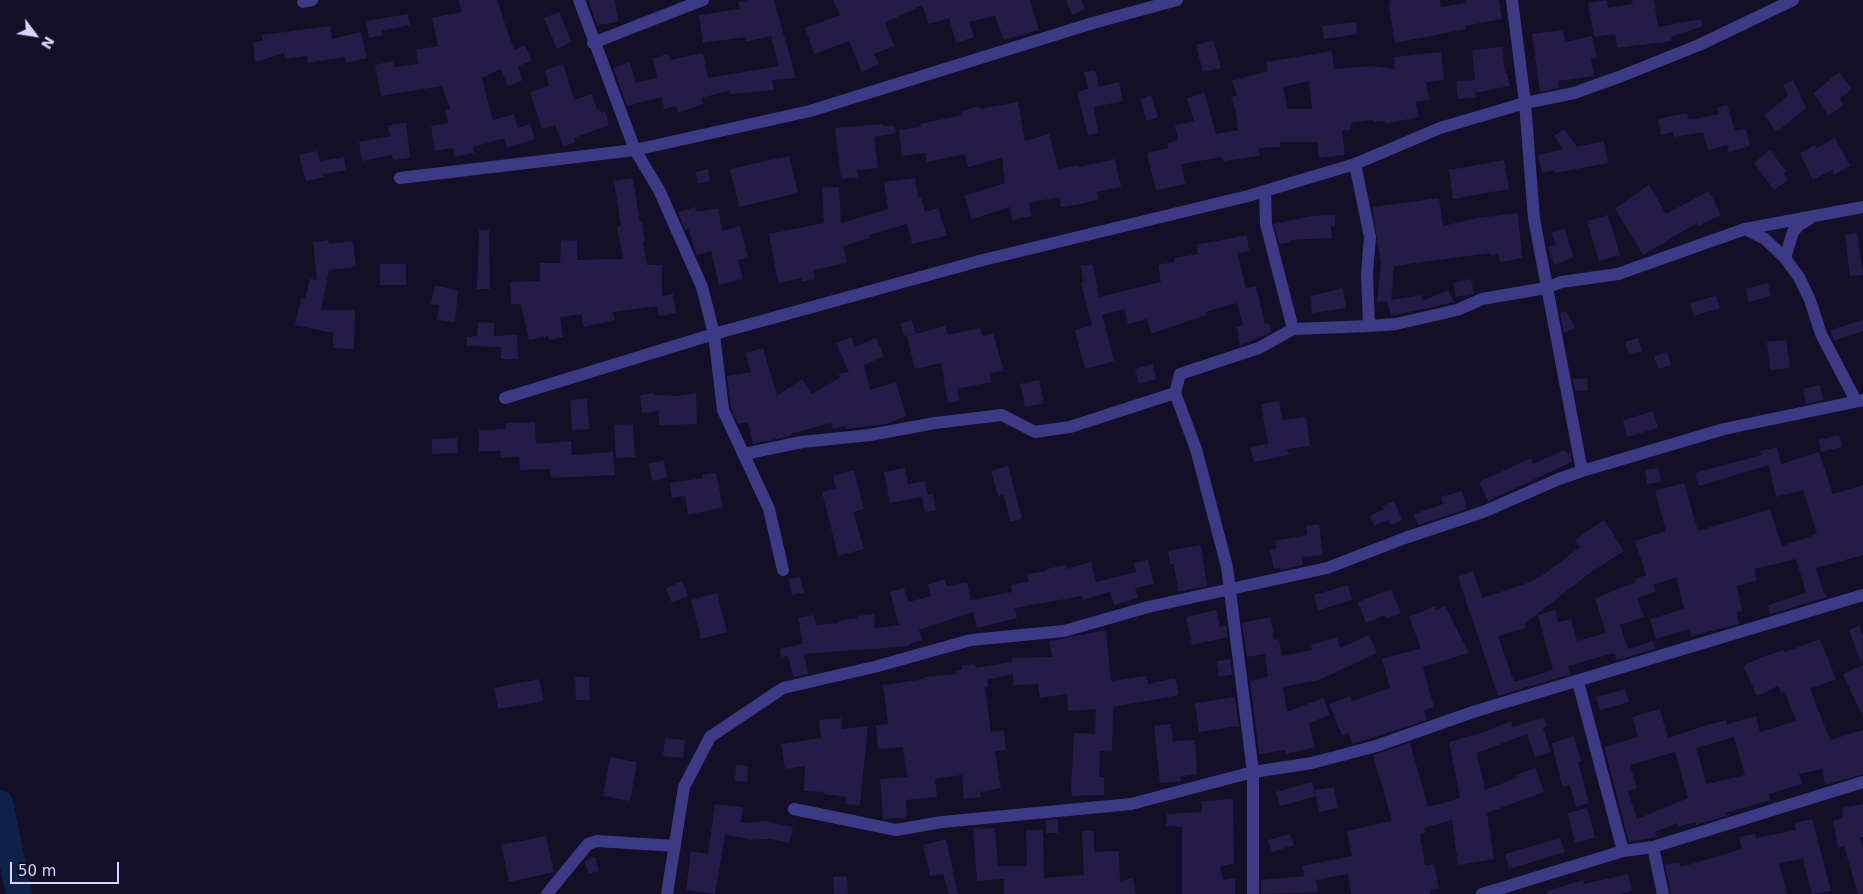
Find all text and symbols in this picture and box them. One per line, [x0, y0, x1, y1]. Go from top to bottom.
north arrow [10, 10, 60, 60]
text: N [38, 34, 58, 52]
scale bar [12, 852, 121, 884]
text: 50 m [18, 862, 56, 880]

